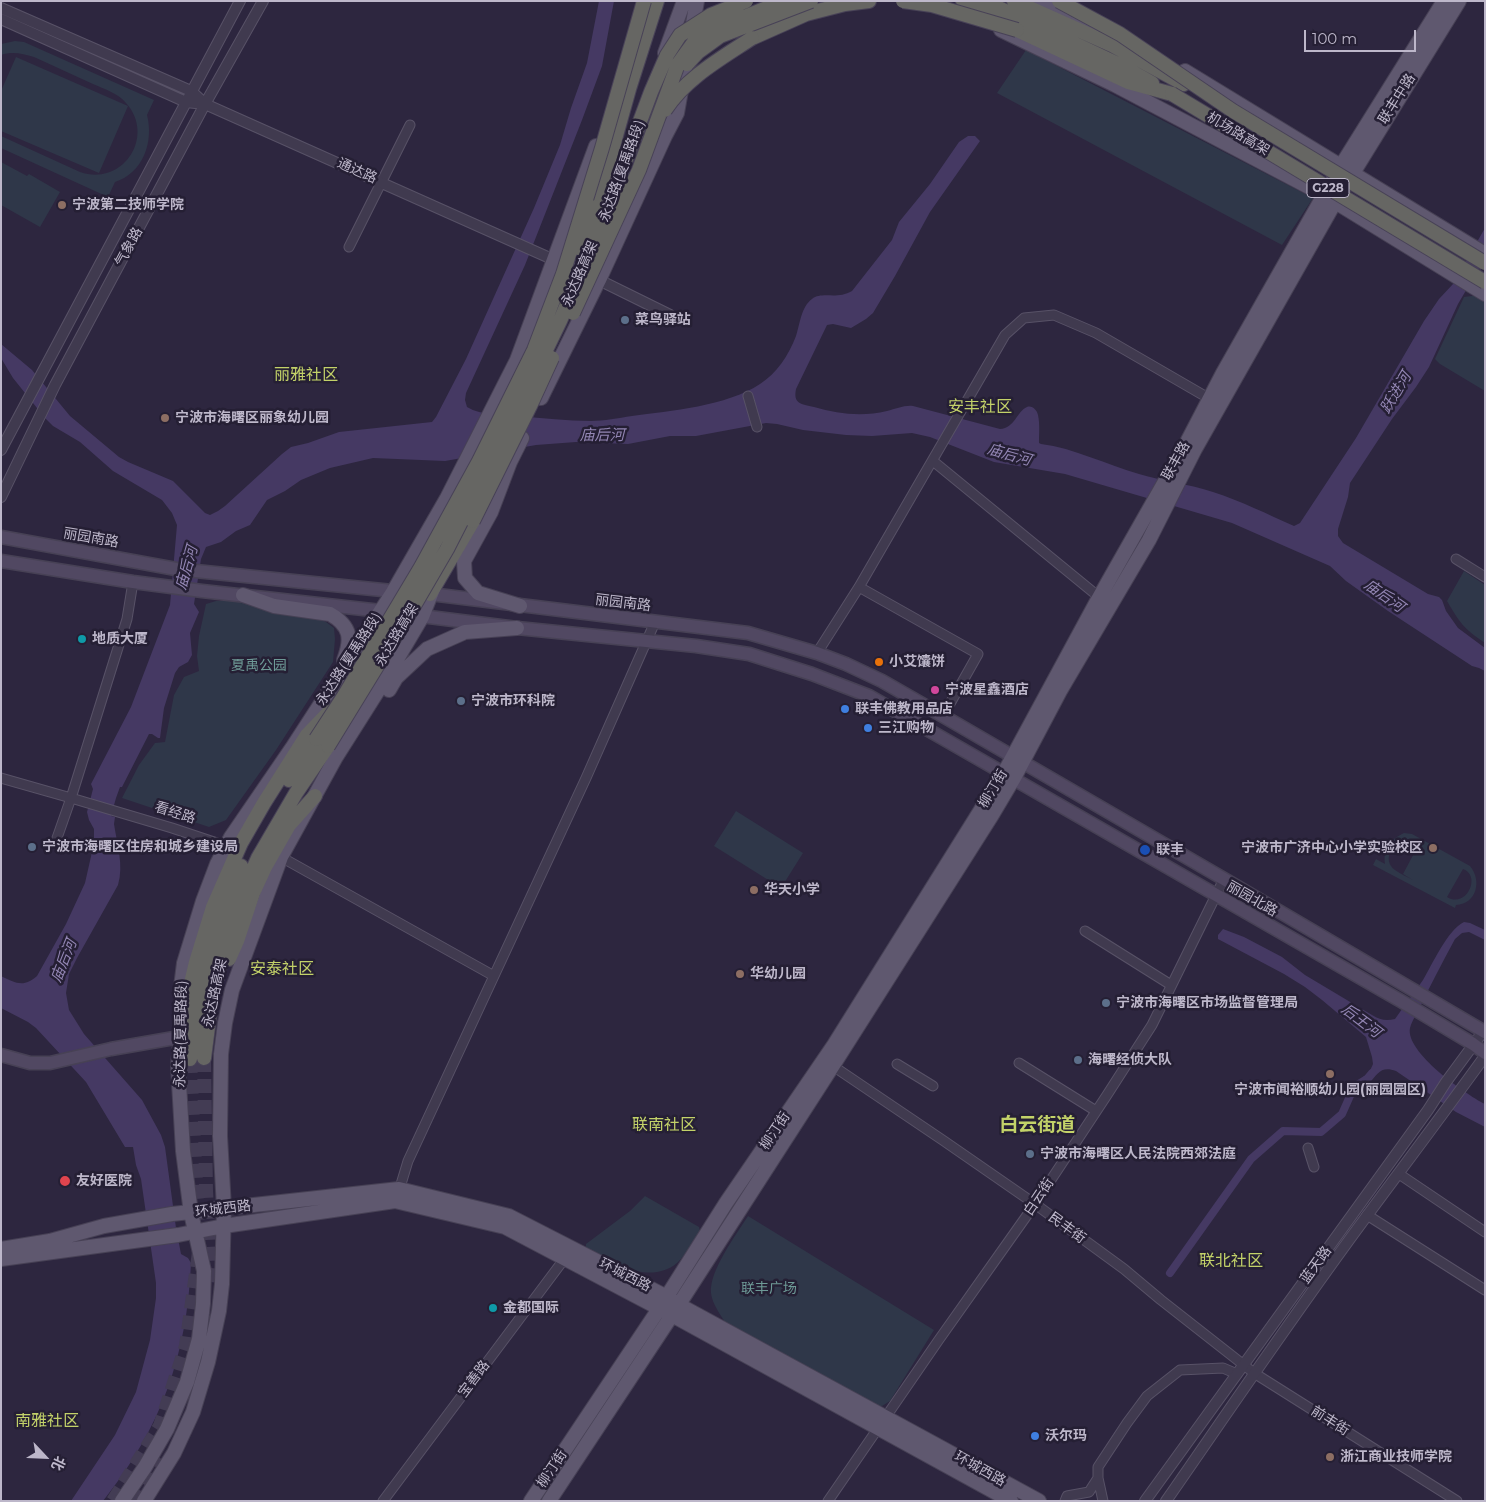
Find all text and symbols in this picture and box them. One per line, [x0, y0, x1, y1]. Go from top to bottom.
scale bar [1306, 20, 1418, 52]
text: 100 m [1312, 29, 1357, 48]
street label: 联丰中路 [1375, 71, 1419, 127]
street label: 机场路高架 [1204, 109, 1272, 159]
street label: 永达路(夏禹路段) [596, 118, 648, 224]
street label: 通达路 [334, 155, 380, 187]
road number: G228 [1307, 178, 1349, 198]
place label: 宁波第二技师学院 [72, 197, 184, 213]
marker: 宁波第二技师学院 [56, 199, 68, 211]
street label: 气象路 [112, 225, 146, 269]
street label: 永达路高架 [559, 239, 601, 309]
place label: 菜鸟驿站 [635, 312, 691, 328]
marker: 菜鸟驿站 [619, 314, 631, 326]
district label: 丽雅社区 [274, 365, 338, 385]
water label: 跃进河 [1377, 369, 1415, 417]
district label: 安丰社区 [948, 397, 1012, 417]
place label: 宁波市海曙区丽象幼儿园 [175, 410, 329, 426]
marker: 宁波市海曙区丽象幼儿园 [159, 412, 171, 424]
water label: 庙后河 [580, 427, 624, 445]
street label: 联丰路 [1158, 439, 1194, 483]
water label: 庙后河 [985, 440, 1033, 470]
street label: 丽园南路 [62, 525, 120, 551]
water label: 庙后河 [172, 544, 202, 592]
water label: 庙后河 [1360, 576, 1408, 616]
street label: 丽园南路 [594, 591, 652, 615]
street label: 永达路高架 [372, 601, 422, 669]
street label: 永达路(夏禹路段) [313, 609, 385, 709]
place label: 地质大厦 [92, 631, 148, 647]
marker: 地质大厦 [76, 633, 88, 645]
place label: 小艾馕饼 [889, 654, 945, 670]
marker: 小艾馕饼 [873, 656, 885, 668]
park label: 夏禹公园 [231, 658, 287, 674]
place label: 宁波星鑫酒店 [945, 682, 1029, 698]
marker: 宁波星鑫酒店 [929, 684, 941, 696]
place label: 宁波市环科院 [471, 693, 555, 709]
marker: 宁波市环科院 [455, 695, 467, 707]
place label: 联丰佛教用品店 [855, 701, 953, 717]
marker: 联丰佛教用品店 [839, 703, 851, 715]
place label: 三江购物 [878, 720, 934, 736]
marker: 三江购物 [862, 722, 874, 734]
street label: 柳汀街 [975, 767, 1011, 811]
street label: 看经路 [152, 799, 198, 827]
place label: 宁波市海曙区住房和城乡建设局 [42, 839, 238, 855]
place label: 宁波市广济中心小学实验校区 [1241, 840, 1423, 856]
marker: 宁波市海曙区住房和城乡建设局 [26, 841, 38, 853]
place label: 联丰 [1156, 842, 1184, 858]
marker: 宁波市广济中心小学实验校区 [1427, 842, 1439, 854]
marker: 联丰 [1138, 843, 1152, 857]
street label: 丽园北路 [1224, 878, 1280, 920]
place label: 华天小学 [764, 882, 820, 898]
marker: 华天小学 [748, 884, 760, 896]
water label: 庙后河 [47, 937, 81, 985]
street label: 永达路高架 [200, 957, 230, 1029]
district label: 安泰社区 [250, 959, 314, 979]
place label: 华幼儿园 [750, 966, 806, 982]
marker: 华幼儿园 [734, 968, 746, 980]
street label: 永达路(夏禹路段) [172, 980, 190, 1088]
place label: 宁波市海曙区市场监督管理局 [1116, 995, 1298, 1011]
marker: 宁波市海曙区市场监督管理局 [1100, 997, 1112, 1009]
water label: 后王河 [1338, 1000, 1384, 1042]
place label: 海曙经侦大队 [1088, 1052, 1172, 1068]
marker: 海曙经侦大队 [1072, 1054, 1084, 1066]
marker: 宁波市闻裕顺幼儿园(丽园园区) [1324, 1068, 1336, 1080]
place label: 宁波市闻裕顺幼儿园(丽园园区) [1234, 1082, 1426, 1098]
street label: 柳汀街 [756, 1109, 794, 1153]
district label: 白云街道 [999, 1114, 1075, 1136]
district label: 联南社区 [632, 1115, 696, 1135]
place label: 宁波市海曙区人民法院西郊法庭 [1040, 1146, 1236, 1162]
marker: 宁波市海曙区人民法院西郊法庭 [1024, 1148, 1036, 1160]
place label: 友好医院 [76, 1173, 132, 1189]
marker: 友好医院 [58, 1174, 72, 1188]
street label: 白云街 [1020, 1175, 1058, 1219]
street label: 环城西路 [194, 1197, 252, 1221]
street label: 民丰街 [1045, 1209, 1089, 1247]
street label: 蓝天路 [1297, 1243, 1335, 1287]
district label: 联北社区 [1199, 1251, 1263, 1271]
street label: 环城西路 [596, 1255, 654, 1295]
park label: 联丰广场 [741, 1281, 797, 1297]
place label: 金都国际 [503, 1300, 559, 1316]
marker: 金都国际 [487, 1302, 499, 1314]
street label: 宝善路 [455, 1357, 493, 1401]
street label: 前丰街 [1308, 1403, 1352, 1439]
district label: 南雅社区 [15, 1411, 79, 1431]
place label: 沃尔玛 [1045, 1428, 1087, 1444]
marker: 沃尔玛 [1029, 1430, 1041, 1442]
north arrow [20, 1432, 70, 1482]
street label: 柳汀街 [533, 1447, 571, 1491]
street label: 环城西路 [951, 1448, 1009, 1490]
place label: 浙江商业技师学院 [1340, 1449, 1452, 1465]
marker: 浙江商业技师学院 [1324, 1451, 1336, 1463]
text: 北 [47, 1453, 70, 1473]

